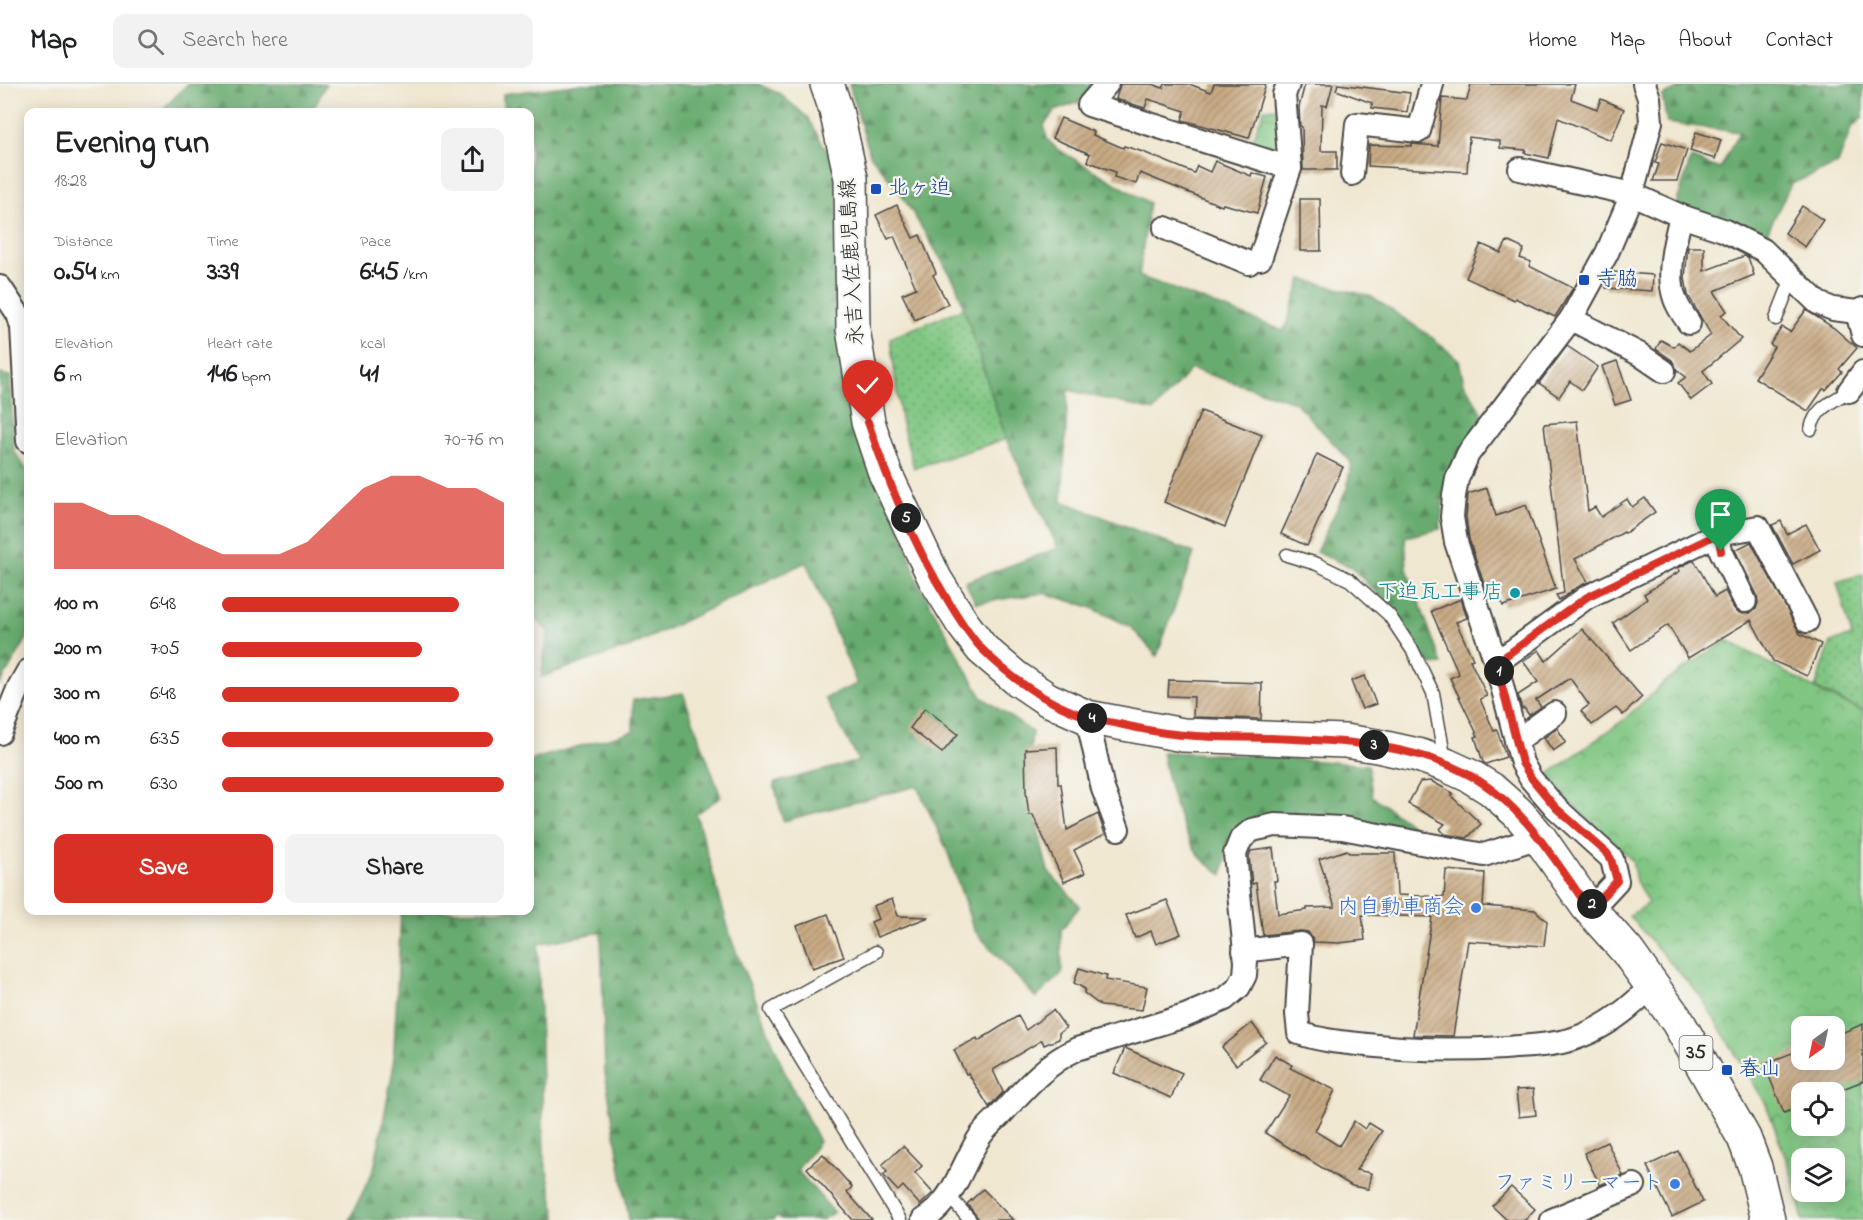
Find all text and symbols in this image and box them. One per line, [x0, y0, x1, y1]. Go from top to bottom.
search box [113, 14, 533, 68]
text: Map [30, 21, 77, 62]
icon: search [134, 25, 167, 58]
text: Search here [182, 25, 288, 57]
text: Home [1528, 26, 1577, 56]
text: Map [1610, 26, 1645, 56]
text: About [1678, 26, 1732, 56]
text: Contact [1765, 26, 1833, 56]
text: Evening run [54, 120, 209, 168]
button: share [441, 128, 504, 191]
text: 18:28 [54, 167, 87, 196]
place label: 北ヶ迫 [888, 174, 951, 204]
street label: 永吉入佐鹿児島線 [834, 177, 872, 347]
marker: 北ヶ迫 [869, 182, 883, 196]
text: Distance [54, 230, 113, 254]
text: Time [207, 230, 239, 254]
text: Pace [360, 230, 391, 254]
text: 0.54 [54, 254, 96, 292]
text: 3:39 [207, 254, 239, 292]
text: 6:45 [360, 254, 399, 292]
text: km [96, 263, 120, 287]
text: /km [399, 263, 428, 287]
place label: 寺脇 [1596, 265, 1638, 295]
marker: 寺脇 [1577, 273, 1591, 287]
text: Elevation [54, 332, 113, 356]
text: Heart rate [207, 332, 273, 356]
text: kcal [360, 332, 385, 356]
text: 6 [54, 356, 65, 394]
text: 146 [207, 356, 237, 394]
text: 41 [360, 356, 379, 394]
pin [842, 360, 893, 422]
text: m [65, 365, 82, 389]
text: bpm [237, 365, 271, 389]
icon: check [851, 369, 884, 402]
text: Elevation [54, 426, 128, 455]
text: 70–76 m [444, 426, 504, 455]
pin [1695, 489, 1746, 551]
icon: arrive [1704, 498, 1737, 531]
pin: 5 [891, 503, 921, 533]
text: 5 [901, 506, 911, 530]
place label: 下迫瓦工事店 [1377, 578, 1503, 608]
marker: 下迫瓦工事店 [1508, 586, 1522, 600]
text: 100 m [54, 590, 98, 619]
text: 6:48 [150, 590, 176, 619]
text: 200 m [54, 635, 102, 664]
text: 7:05 [150, 635, 180, 664]
pin: 1 [1484, 656, 1514, 686]
text: 1 [1496, 659, 1502, 683]
text: 300 m [54, 680, 100, 709]
text: 6:48 [150, 680, 176, 709]
pin: 4 [1077, 703, 1107, 733]
text: 4 [1089, 706, 1095, 730]
text: 400 m [54, 725, 100, 754]
text: 6:35 [150, 725, 180, 754]
pin: 3 [1359, 730, 1389, 760]
text: 3 [1371, 733, 1377, 757]
text: 500 m [54, 770, 103, 799]
text: 6:30 [150, 770, 177, 799]
button: Save [54, 834, 273, 903]
button: Share [285, 834, 504, 903]
pin: 2 [1577, 889, 1607, 919]
text: 2 [1588, 892, 1596, 916]
place label: 内自動車商会 [1338, 893, 1464, 923]
marker: 内自動車商会 [1469, 901, 1483, 915]
north arrow [1791, 1016, 1845, 1070]
map controls [1791, 1016, 1845, 1202]
road number: 35 [1680, 1036, 1712, 1070]
place label: 春山 [1739, 1055, 1781, 1085]
marker: 春山 [1720, 1063, 1734, 1077]
button: locate [1791, 1082, 1845, 1136]
button: layers [1791, 1148, 1845, 1202]
place label: ファミリーマート [1495, 1169, 1663, 1199]
marker: ファミリーマート [1668, 1177, 1682, 1191]

